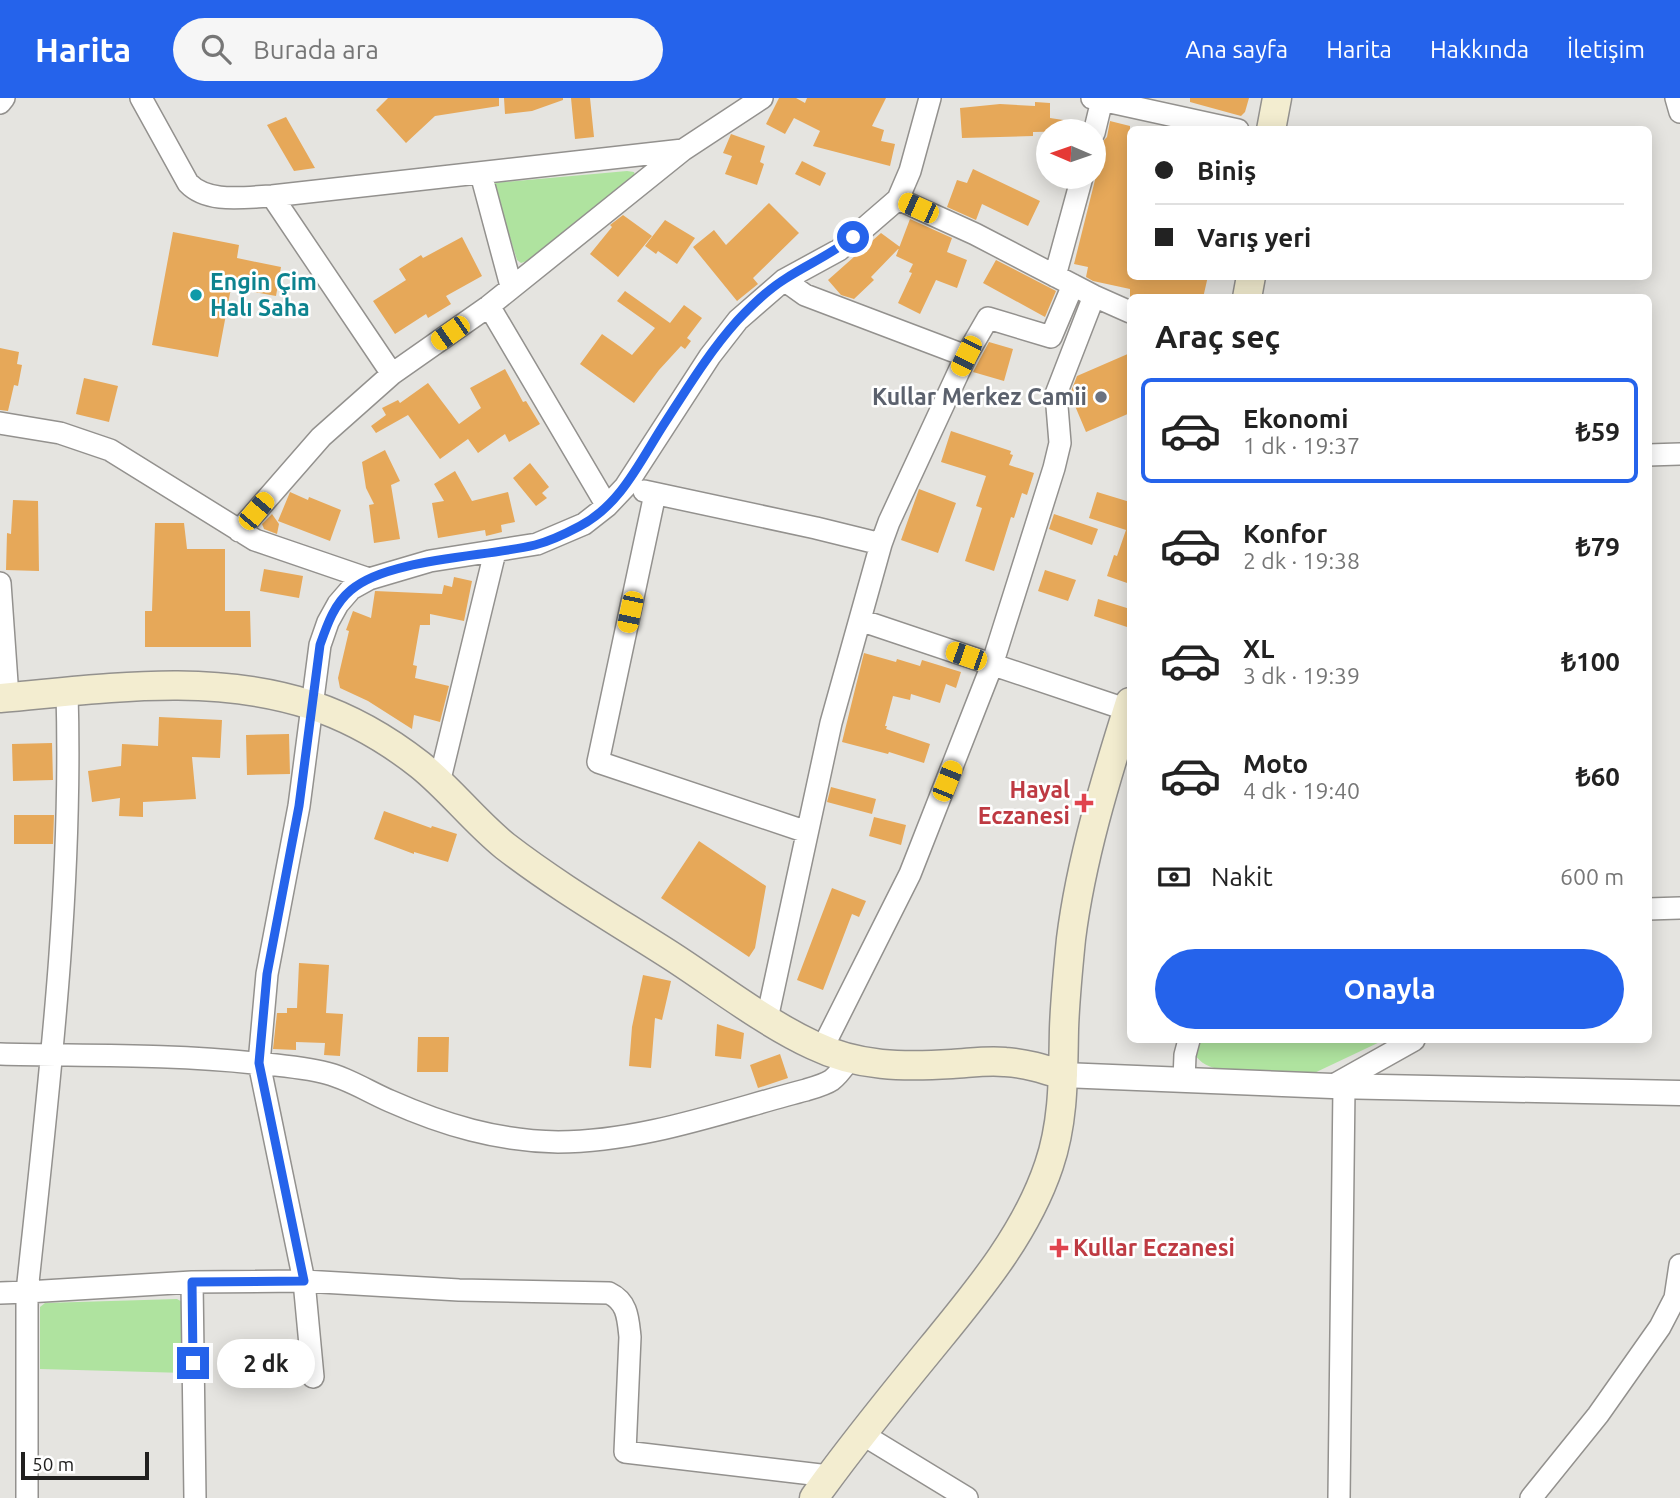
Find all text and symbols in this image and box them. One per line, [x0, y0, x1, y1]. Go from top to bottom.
search box [173, 18, 663, 81]
icon: search [197, 30, 235, 68]
text: Harita [35, 31, 131, 68]
text: Burada ara [253, 35, 379, 64]
text: Ana sayfa [1185, 36, 1288, 63]
text: Harita [1326, 36, 1392, 63]
text: Hakkında [1430, 36, 1529, 63]
text: İletişim [1567, 36, 1645, 63]
north arrow [1036, 119, 1106, 189]
map controls [1036, 119, 1106, 189]
text: Biniş [1197, 156, 1256, 185]
car [895, 190, 942, 226]
route start [837, 221, 869, 253]
text: Varış yeri [1197, 223, 1311, 252]
place label: Engin Çim Halı Saha [210, 269, 317, 320]
marker: Engin Çim Halı Saha [188, 287, 204, 303]
car [427, 312, 474, 354]
text: Araç seç [1155, 318, 1280, 354]
car [948, 333, 985, 379]
place label: Kullar Merkez Camii [872, 384, 1087, 409]
marker: Kullar Merkez Camii [1093, 389, 1109, 405]
icon: car [1159, 399, 1222, 462]
text: Ekonomi [1243, 404, 1348, 433]
text: ₺59 [1576, 417, 1620, 446]
text: 1 dk · 19:37 [1243, 433, 1360, 458]
car [235, 488, 278, 534]
icon: car [1159, 514, 1222, 577]
text: Konfor [1243, 519, 1327, 548]
text: ₺79 [1576, 532, 1620, 561]
text: 2 dk · 19:38 [1243, 548, 1360, 573]
car [616, 589, 645, 635]
icon: car [1159, 629, 1222, 692]
text: XL [1243, 634, 1274, 663]
car [943, 639, 990, 673]
text: ₺100 [1561, 647, 1620, 676]
text: 3 dk · 19:39 [1243, 663, 1360, 688]
icon: car [1159, 744, 1222, 807]
text: Moto [1243, 749, 1308, 778]
car [930, 758, 965, 804]
text: ₺60 [1576, 762, 1620, 791]
place label: Hayal Eczanesi [978, 777, 1070, 828]
text: 4 dk · 19:40 [1243, 778, 1360, 803]
marker: Hayal Eczanesi [1076, 795, 1092, 811]
icon: cash [1155, 858, 1193, 896]
text: Nakit [1211, 862, 1273, 891]
text: 600 m [1560, 864, 1624, 889]
button: Onayla [1155, 949, 1624, 1029]
place label: Kullar Eczanesi [1073, 1235, 1235, 1260]
marker: Kullar Eczanesi [1051, 1240, 1067, 1256]
callout: 2 dk [218, 1338, 316, 1388]
route end [177, 1347, 209, 1379]
text: 2 dk [243, 1351, 289, 1376]
scale bar [21, 1449, 149, 1481]
text: 50 m [32, 1453, 74, 1475]

